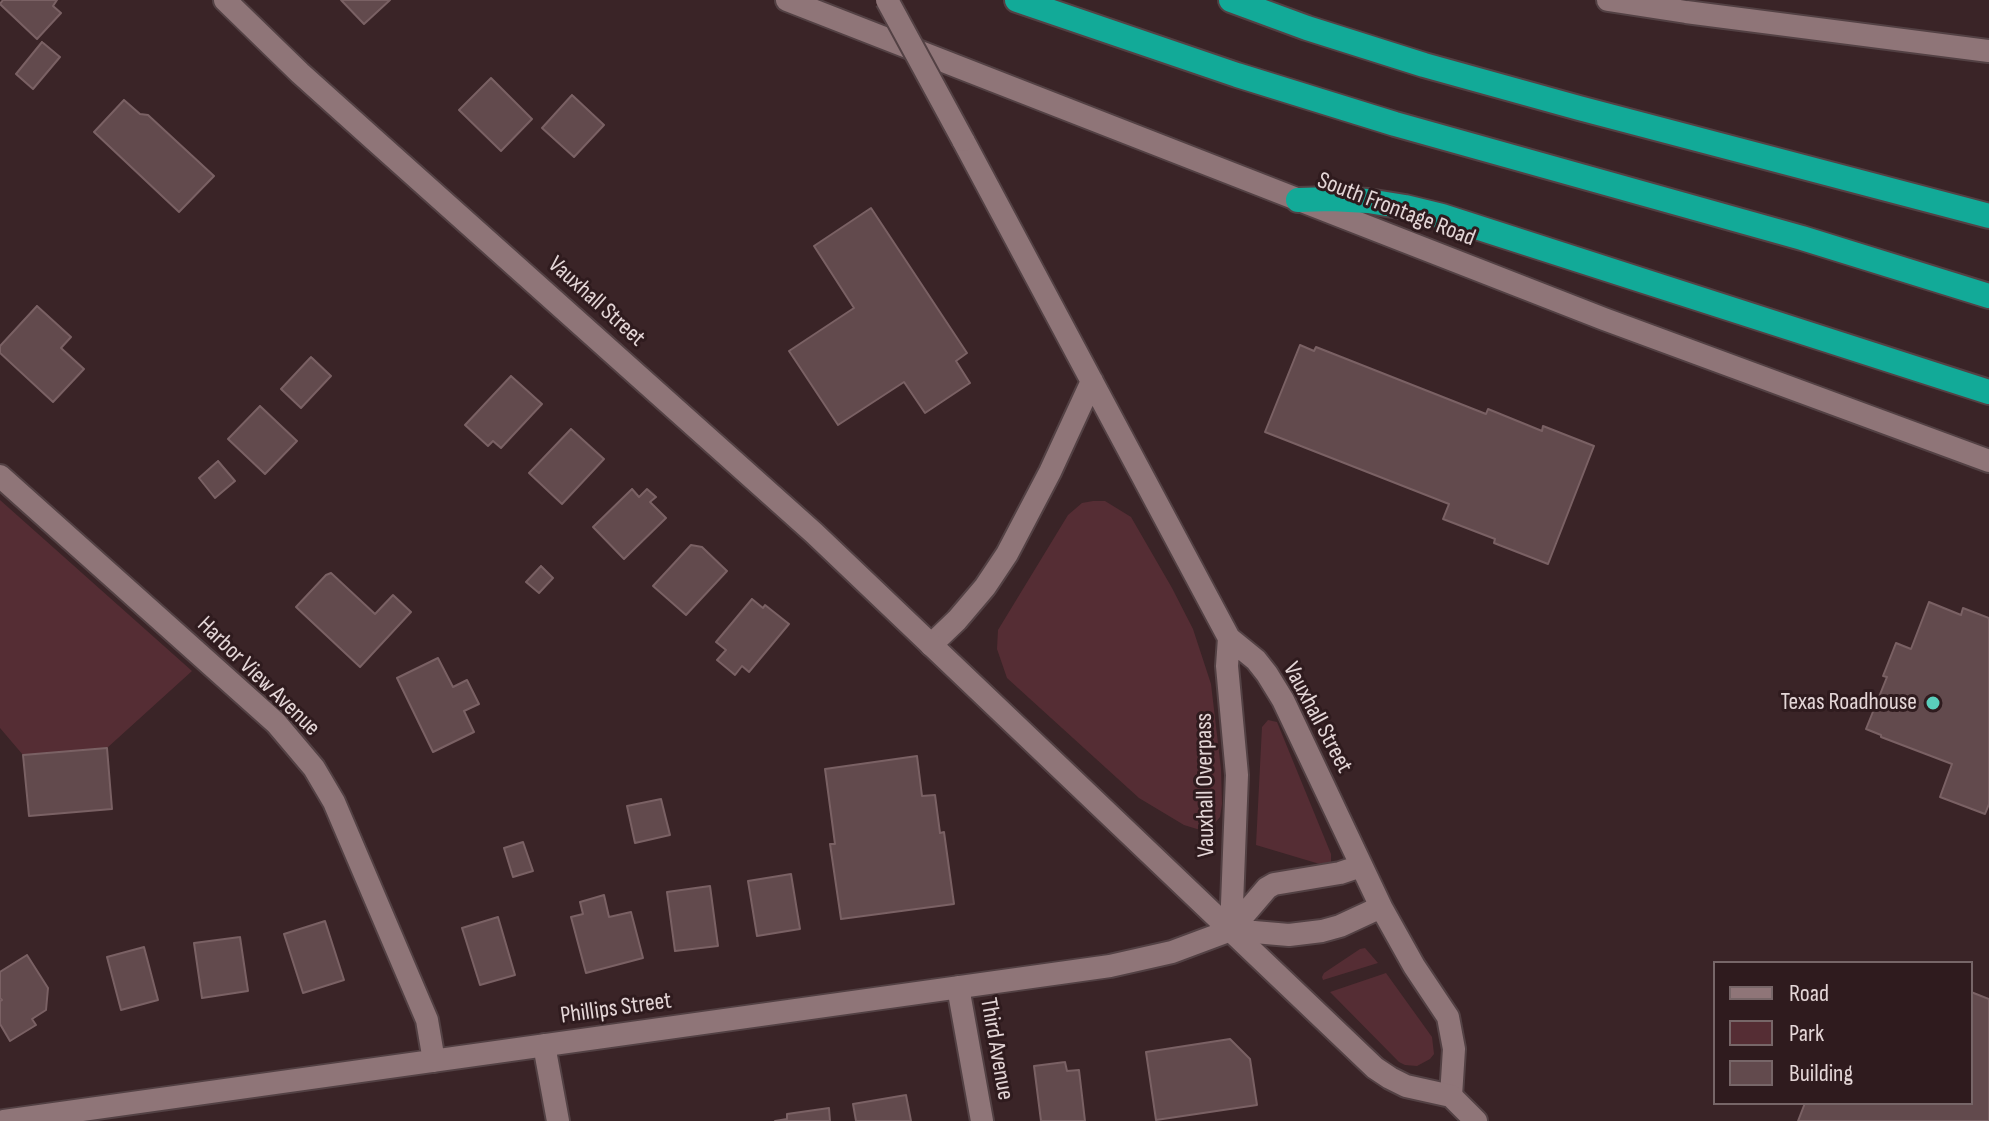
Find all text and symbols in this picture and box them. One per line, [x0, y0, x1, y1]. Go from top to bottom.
street label: South Frontage Road [1313, 167, 1479, 253]
street label: Vauxhall Street [541, 251, 651, 353]
street label: Harbor View Avenue [191, 611, 325, 743]
street label: Vauxhall Street [1276, 658, 1358, 778]
place label: Texas Roadhouse [1780, 689, 1917, 717]
marker: Texas Roadhouse [1924, 694, 1942, 712]
street label: Vauxhall Overpass [1190, 713, 1222, 857]
legend [1713, 961, 1973, 1105]
text: Road [1789, 979, 1829, 1008]
street label: Phillips Street [559, 987, 673, 1031]
street label: Third Avenue [973, 996, 1019, 1102]
text: Park [1789, 1019, 1824, 1048]
text: Building [1789, 1059, 1853, 1088]

